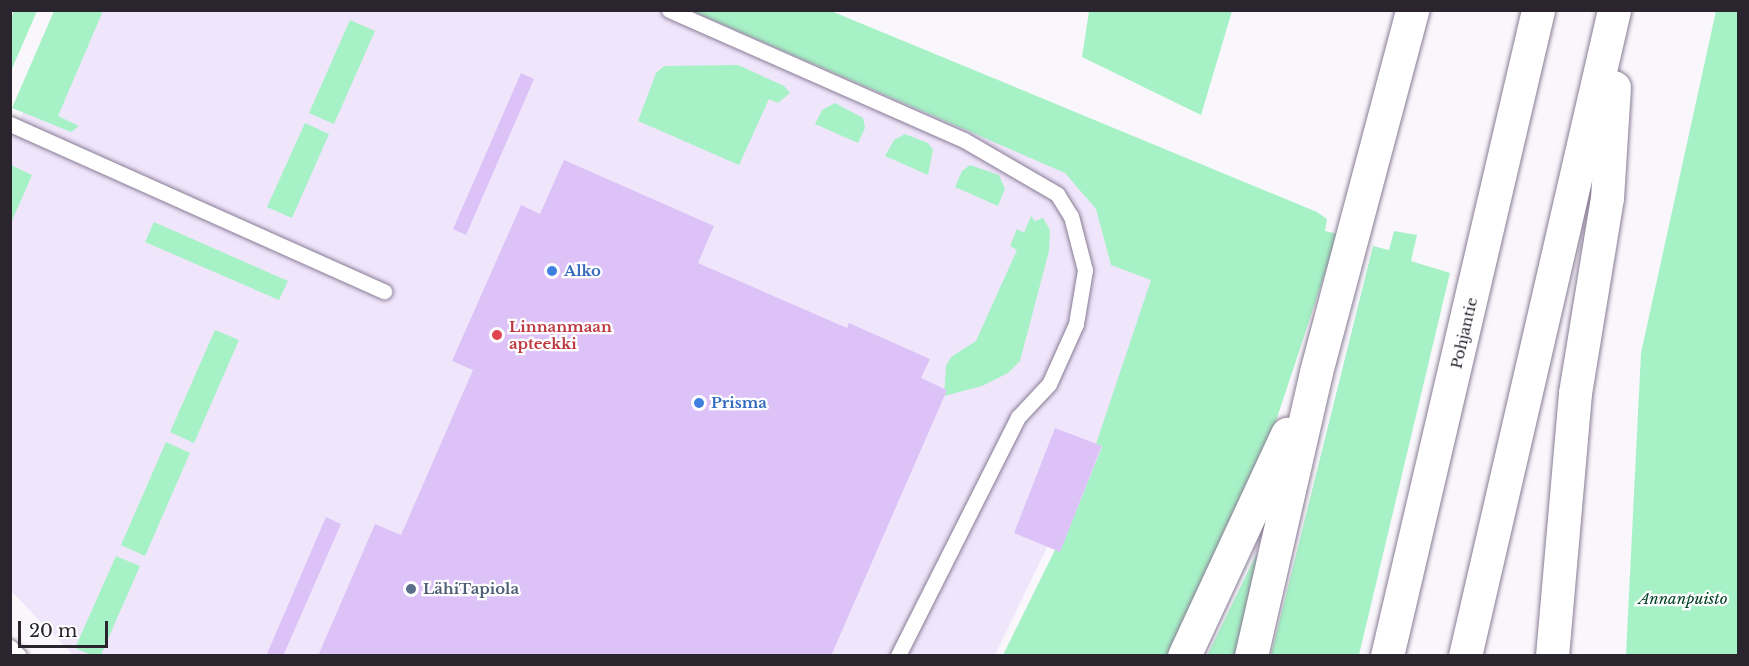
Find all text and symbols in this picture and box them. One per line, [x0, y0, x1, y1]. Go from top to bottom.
place label: Alko [564, 262, 601, 280]
marker: Alko [545, 264, 559, 278]
street label: Pohjantie [1447, 296, 1481, 370]
place label: Linnanmaan apteekki [509, 317, 612, 352]
marker: Linnanmaan apteekki [490, 328, 504, 342]
place label: Prisma [711, 394, 767, 412]
marker: Prisma [692, 396, 706, 410]
place label: LähiTapiola [423, 580, 519, 598]
marker: LähiTapiola [404, 582, 418, 596]
park label: Annanpuisto [1638, 590, 1728, 608]
scale bar [21, 609, 111, 647]
text: 20 m [29, 620, 77, 642]

